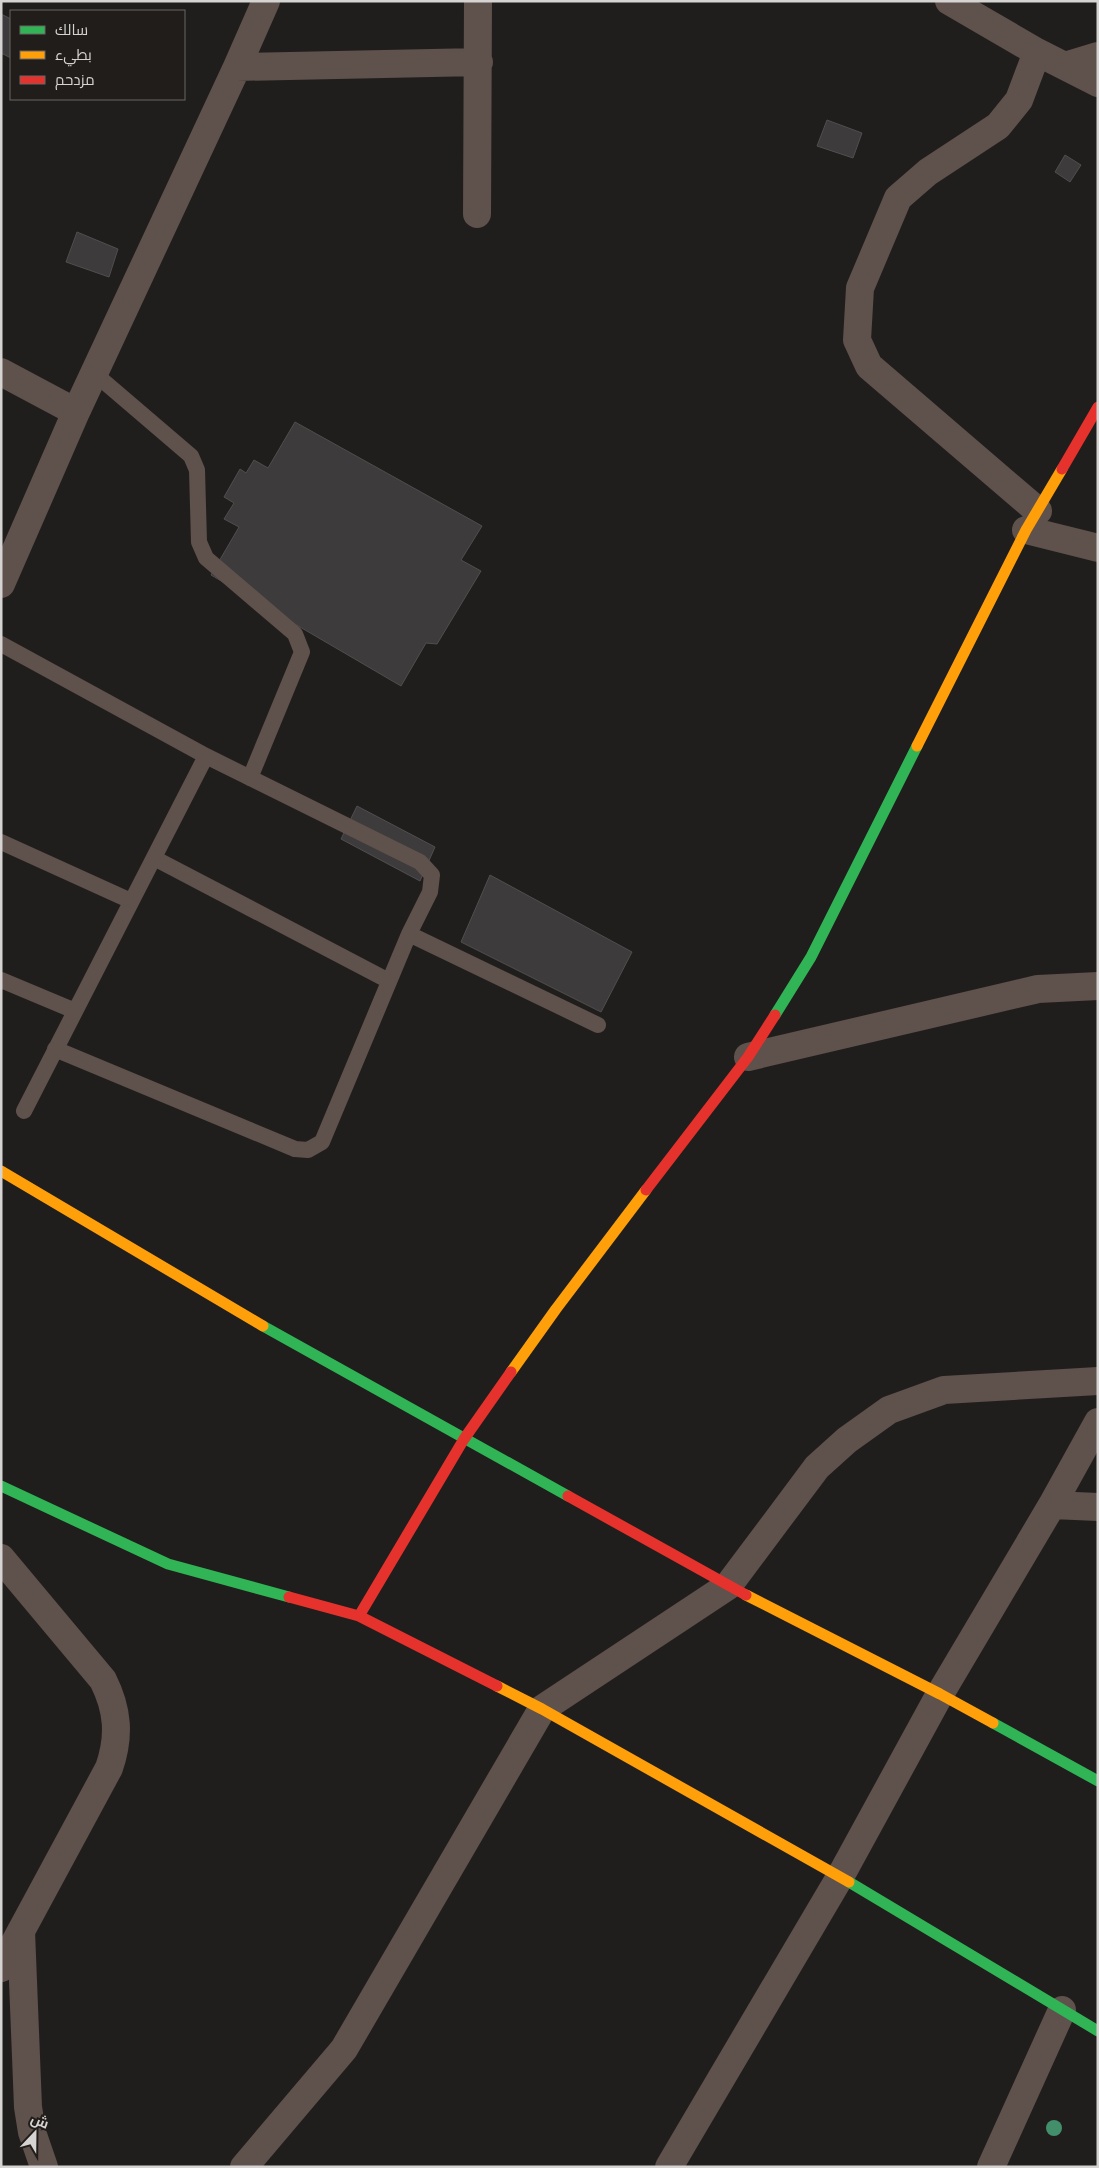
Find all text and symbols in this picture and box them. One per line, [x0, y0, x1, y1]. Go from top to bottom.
legend [10, 10, 185, 100]
text: سالك [55, 19, 88, 39]
text: بطيء [55, 44, 92, 67]
text: مزدحم [55, 69, 95, 90]
north arrow [10, 2108, 60, 2158]
text: ش [28, 2108, 52, 2133]

